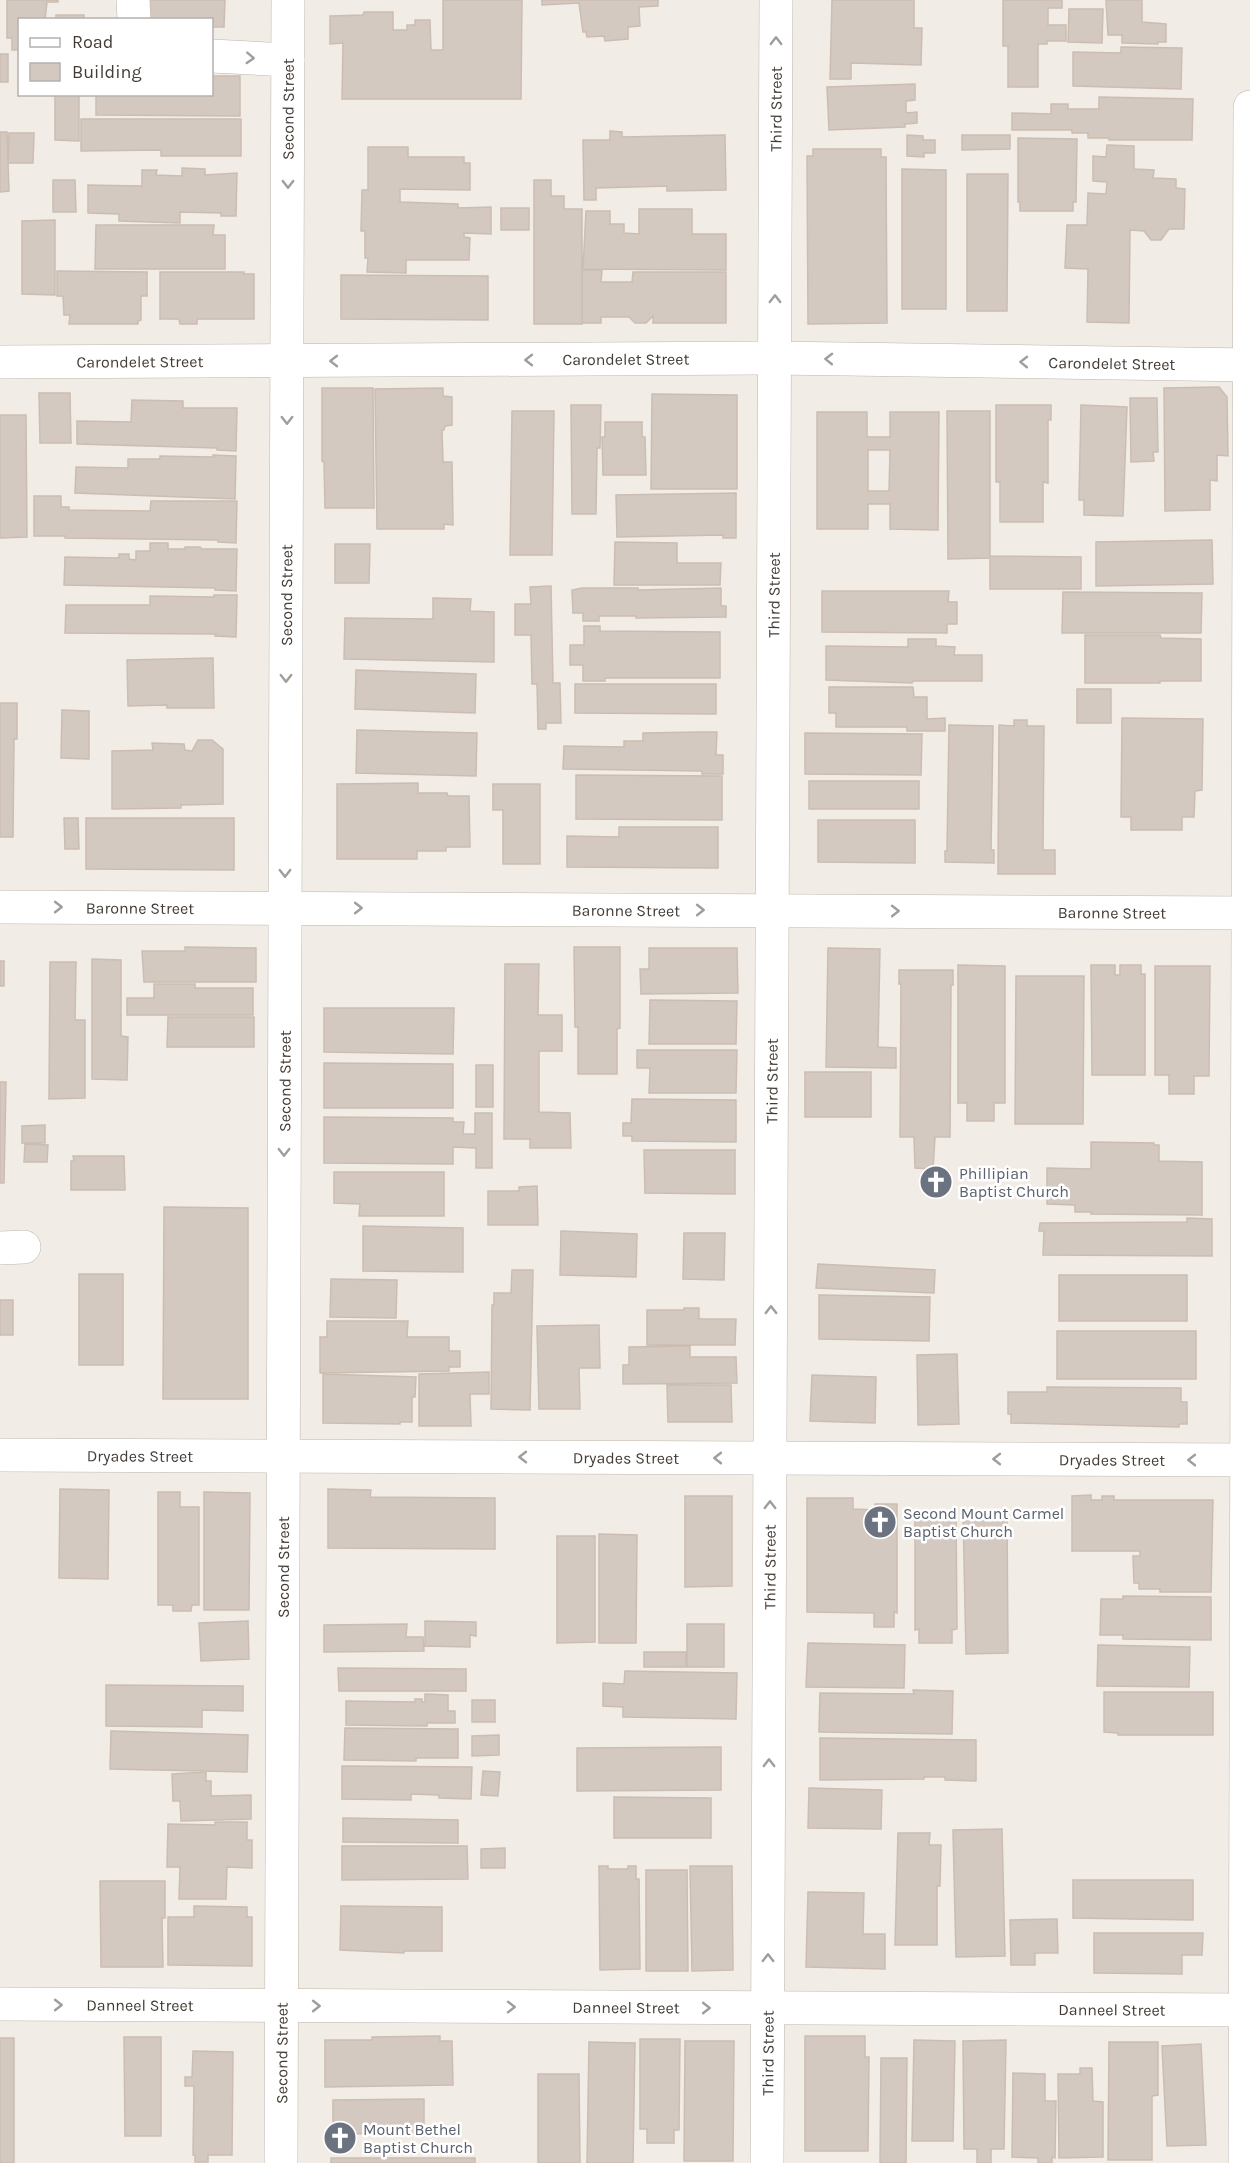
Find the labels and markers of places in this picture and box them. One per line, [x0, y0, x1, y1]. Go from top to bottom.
church icon: Phillipian Baptist Church [918, 1164, 954, 1200]
place label: Phillipian Baptist Church [959, 1164, 1069, 1201]
church icon: Second Mount Carmel Baptist Church [862, 1504, 898, 1540]
place label: Second Mount Carmel Baptist Church [903, 1504, 1064, 1541]
church icon: Mount Bethel Baptist Church [322, 2120, 358, 2156]
place label: Mount Bethel Baptist Church [363, 2120, 473, 2157]

